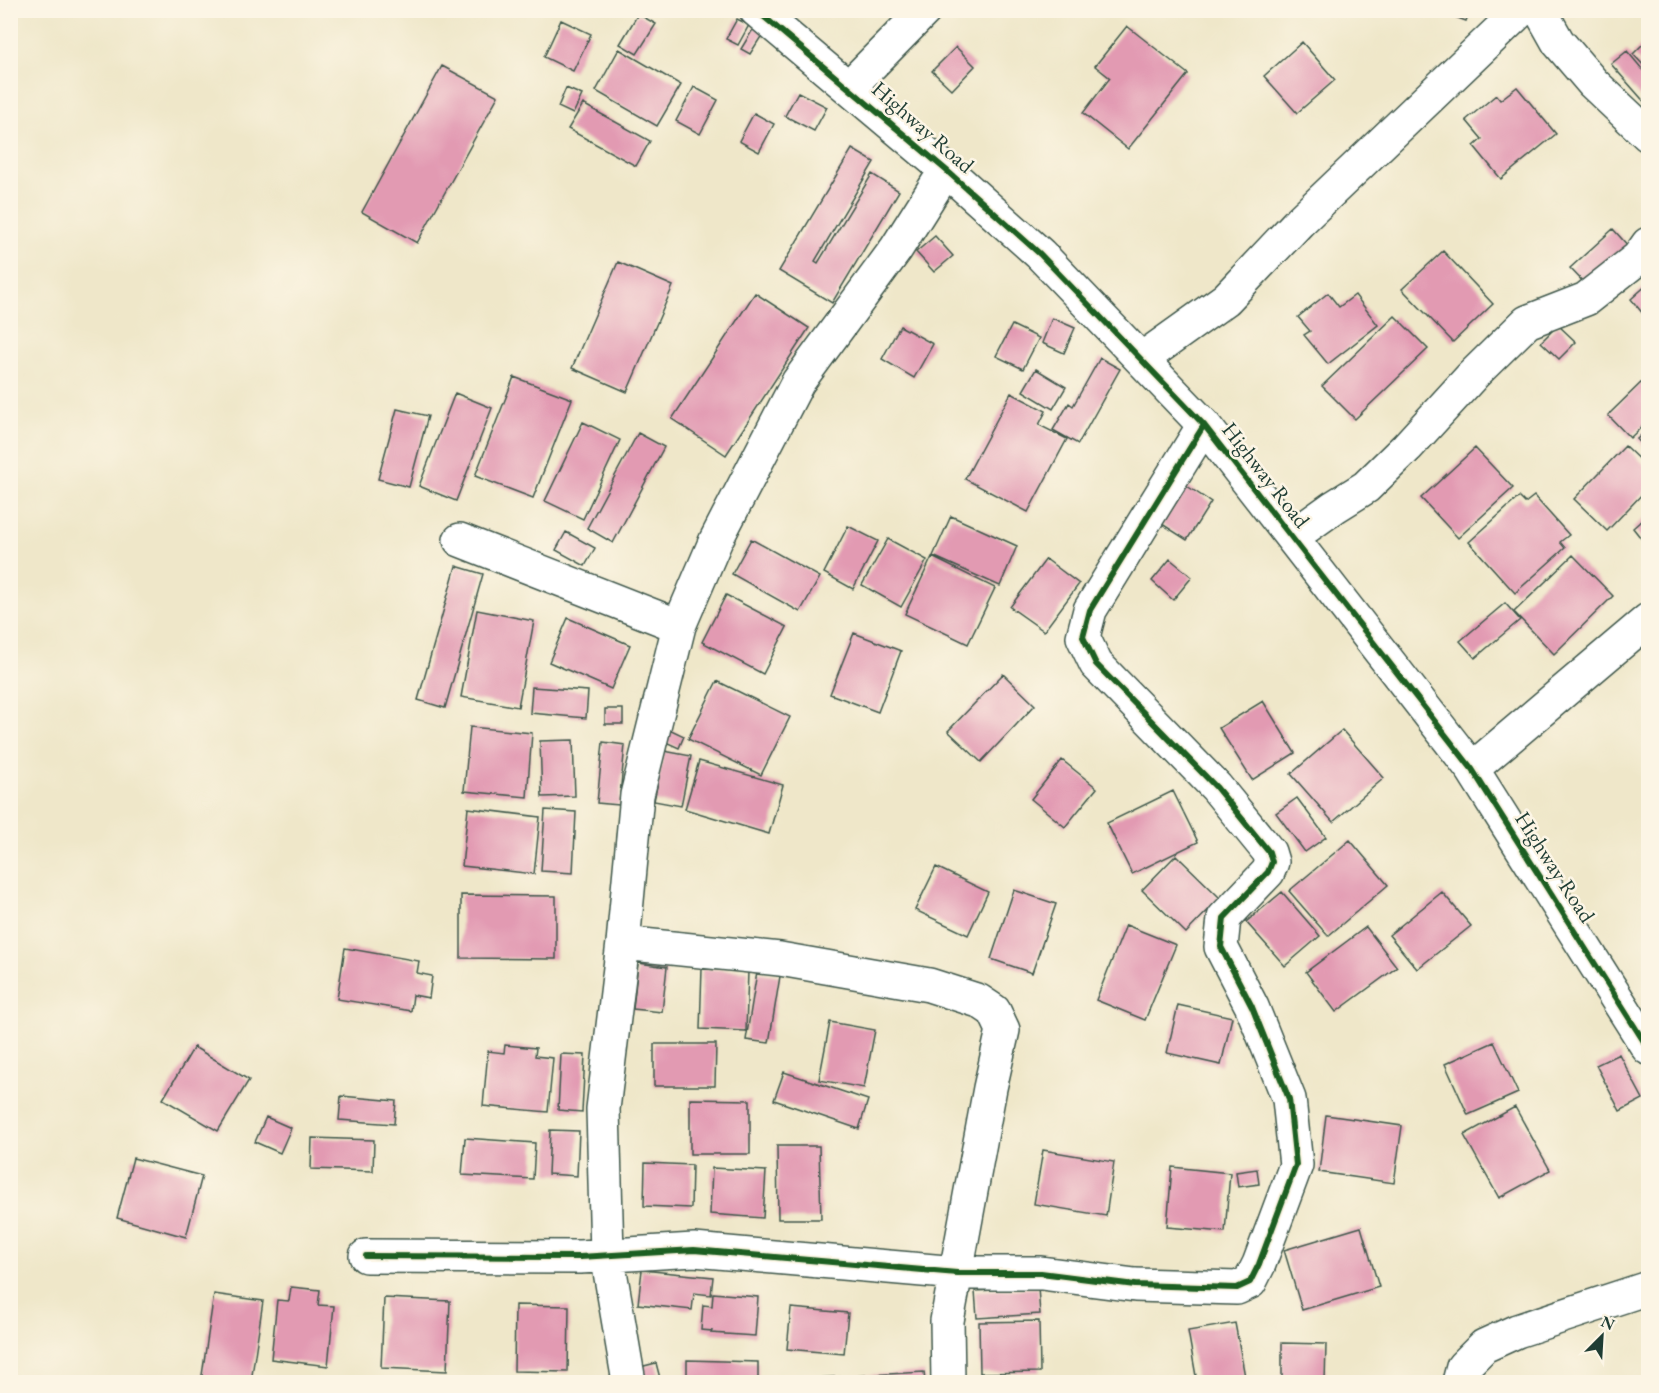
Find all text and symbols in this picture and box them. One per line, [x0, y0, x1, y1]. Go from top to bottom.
street label: Highway Road [866, 74, 981, 180]
street label: Highway Road [1215, 416, 1317, 535]
street label: Highway Road [1508, 806, 1602, 929]
north arrow [1572, 1306, 1632, 1366]
text: N [1598, 1311, 1618, 1335]

